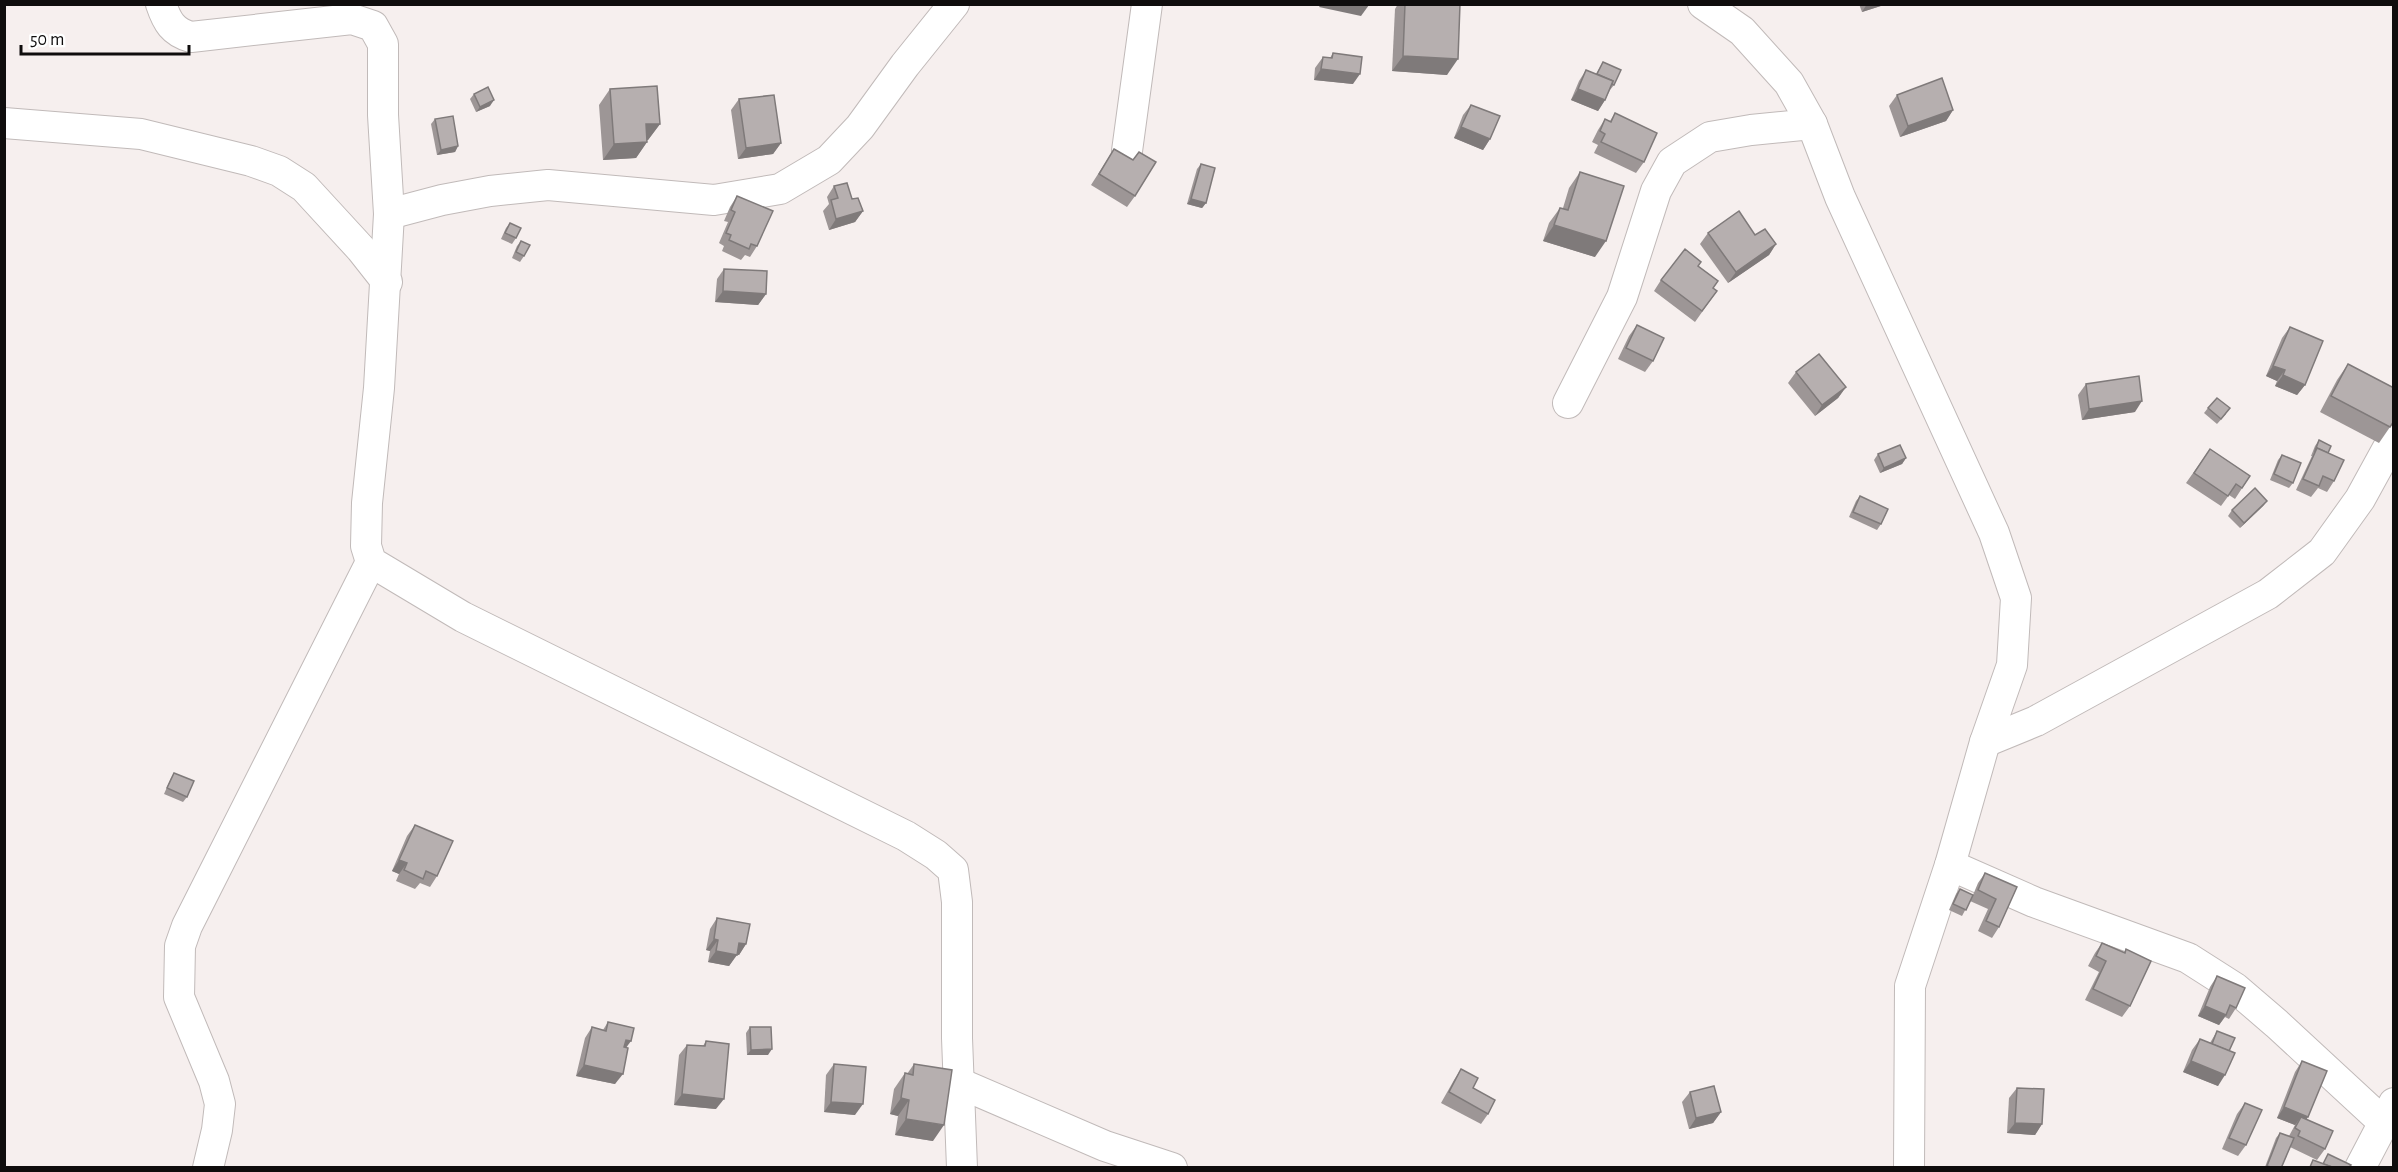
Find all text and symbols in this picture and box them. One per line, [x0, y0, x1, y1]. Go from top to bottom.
scale bar [21, 18, 189, 56]
text: 50 m [30, 31, 64, 49]

